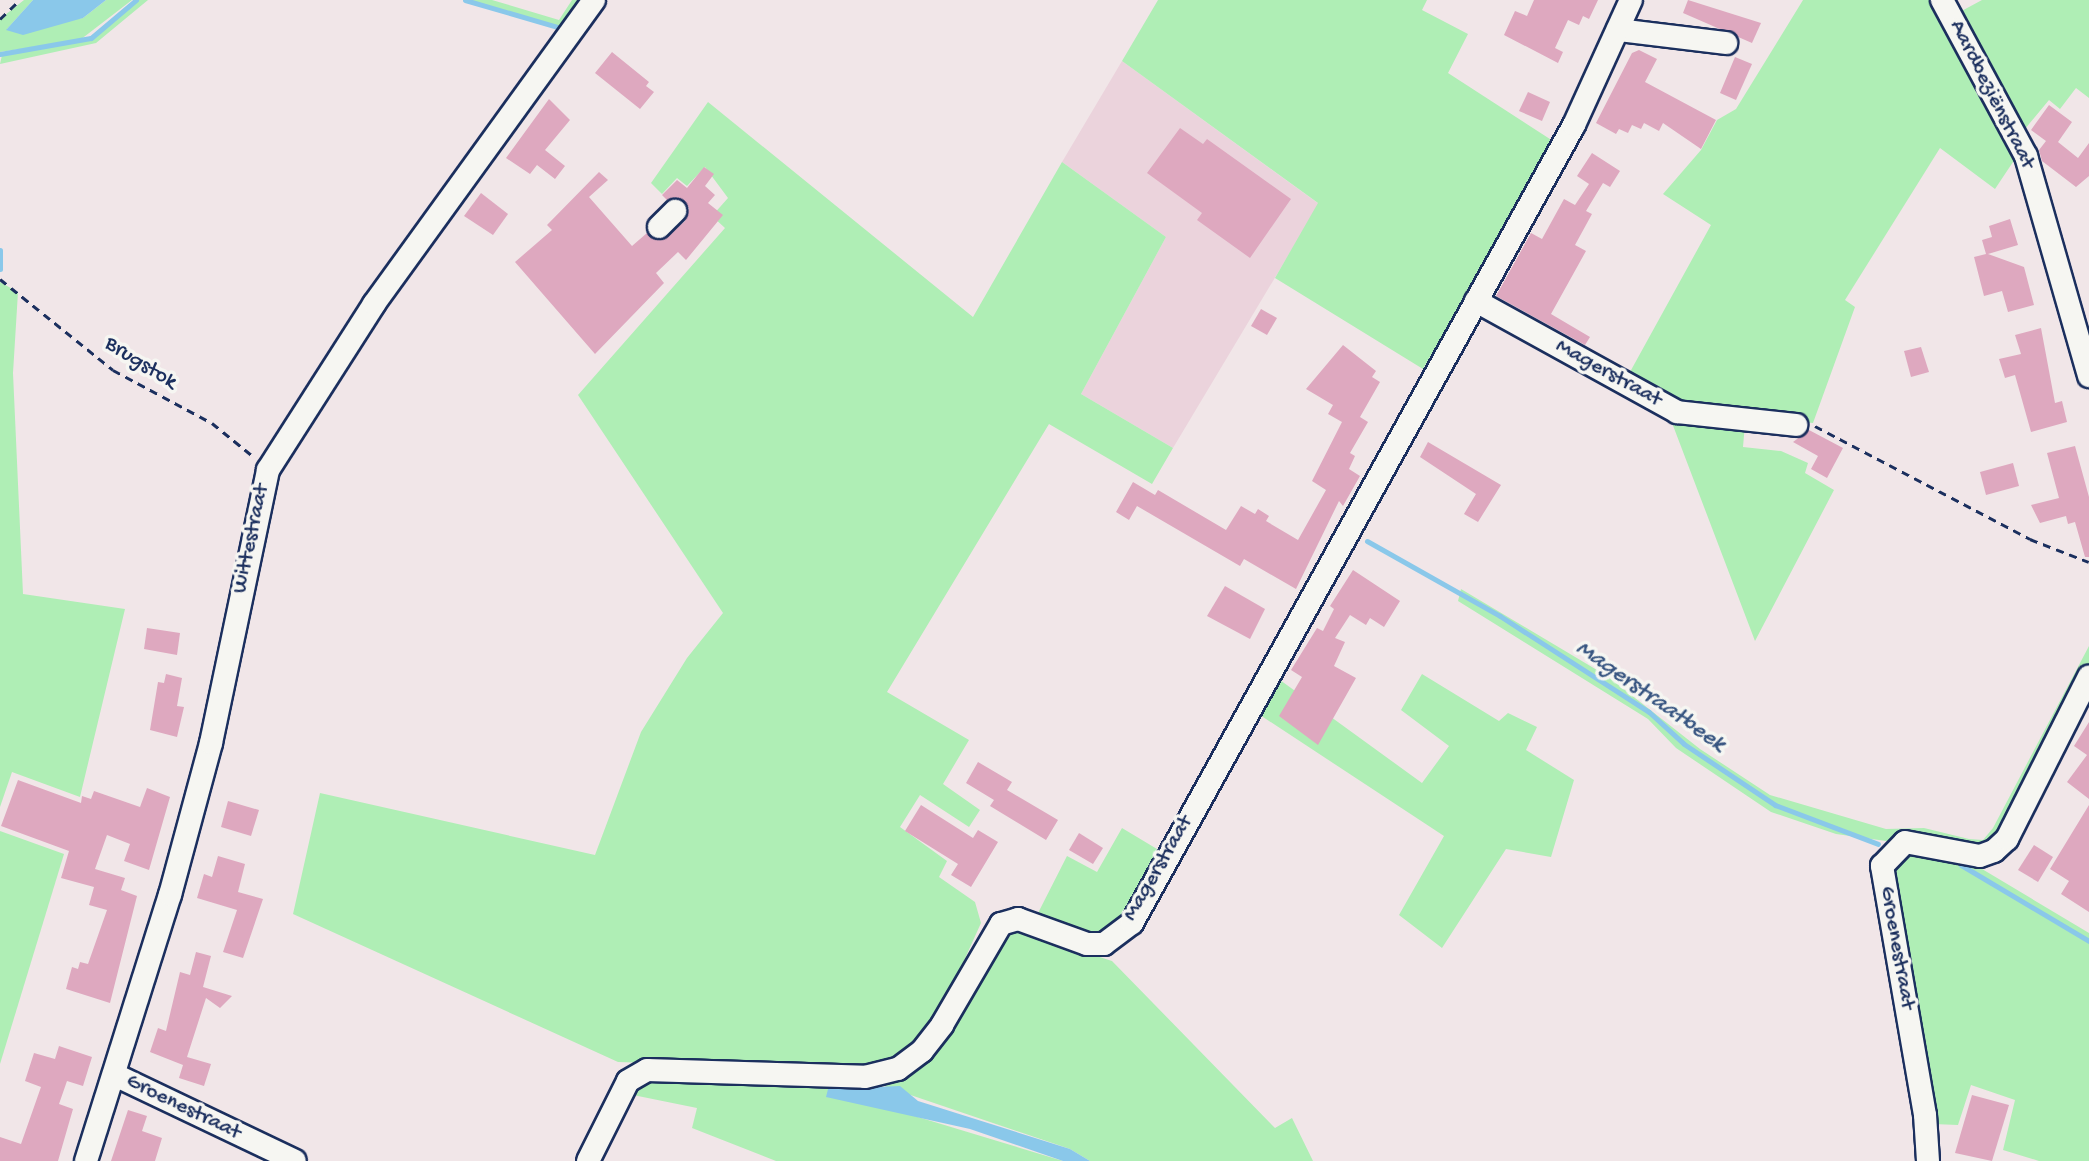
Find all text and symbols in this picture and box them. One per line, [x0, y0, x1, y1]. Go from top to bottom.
street label: Aardbeziënstraat [1942, 16, 2040, 174]
street label: Brugstok [99, 332, 181, 396]
street label: Magerstraat [1550, 334, 1666, 414]
street label: Wittestraat [228, 482, 276, 596]
water label: Magerstraatbeek [1570, 635, 1730, 759]
street label: Magerstraat [1118, 812, 1200, 926]
street label: Groenestraat [1872, 884, 1920, 1012]
street label: Groenestraat [121, 1069, 245, 1147]

